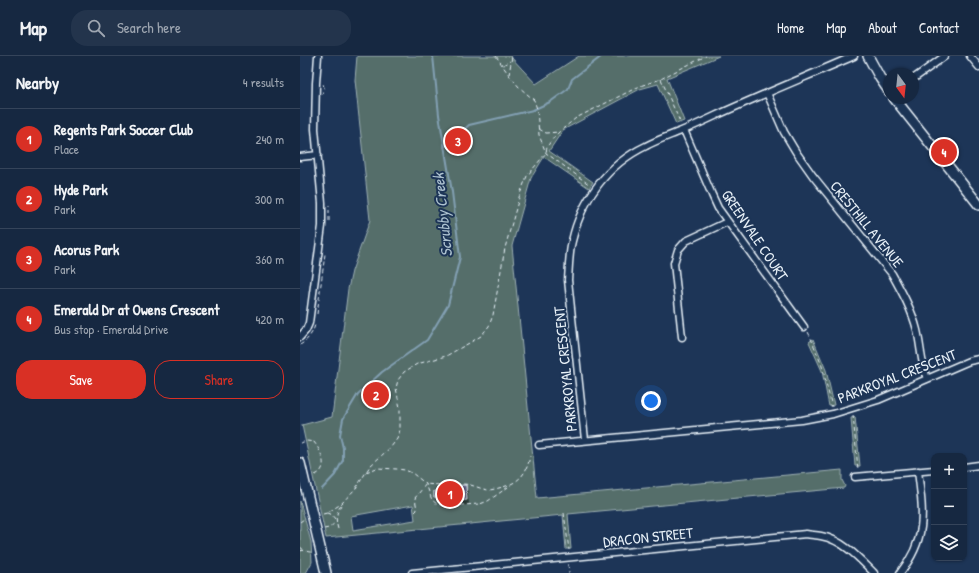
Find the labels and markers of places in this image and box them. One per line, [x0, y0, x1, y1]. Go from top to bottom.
pin: 3 [445, 126, 471, 156]
pin: 4 [931, 137, 957, 167]
pin: 2 [363, 380, 389, 410]
pin: 1 [437, 479, 463, 509]

